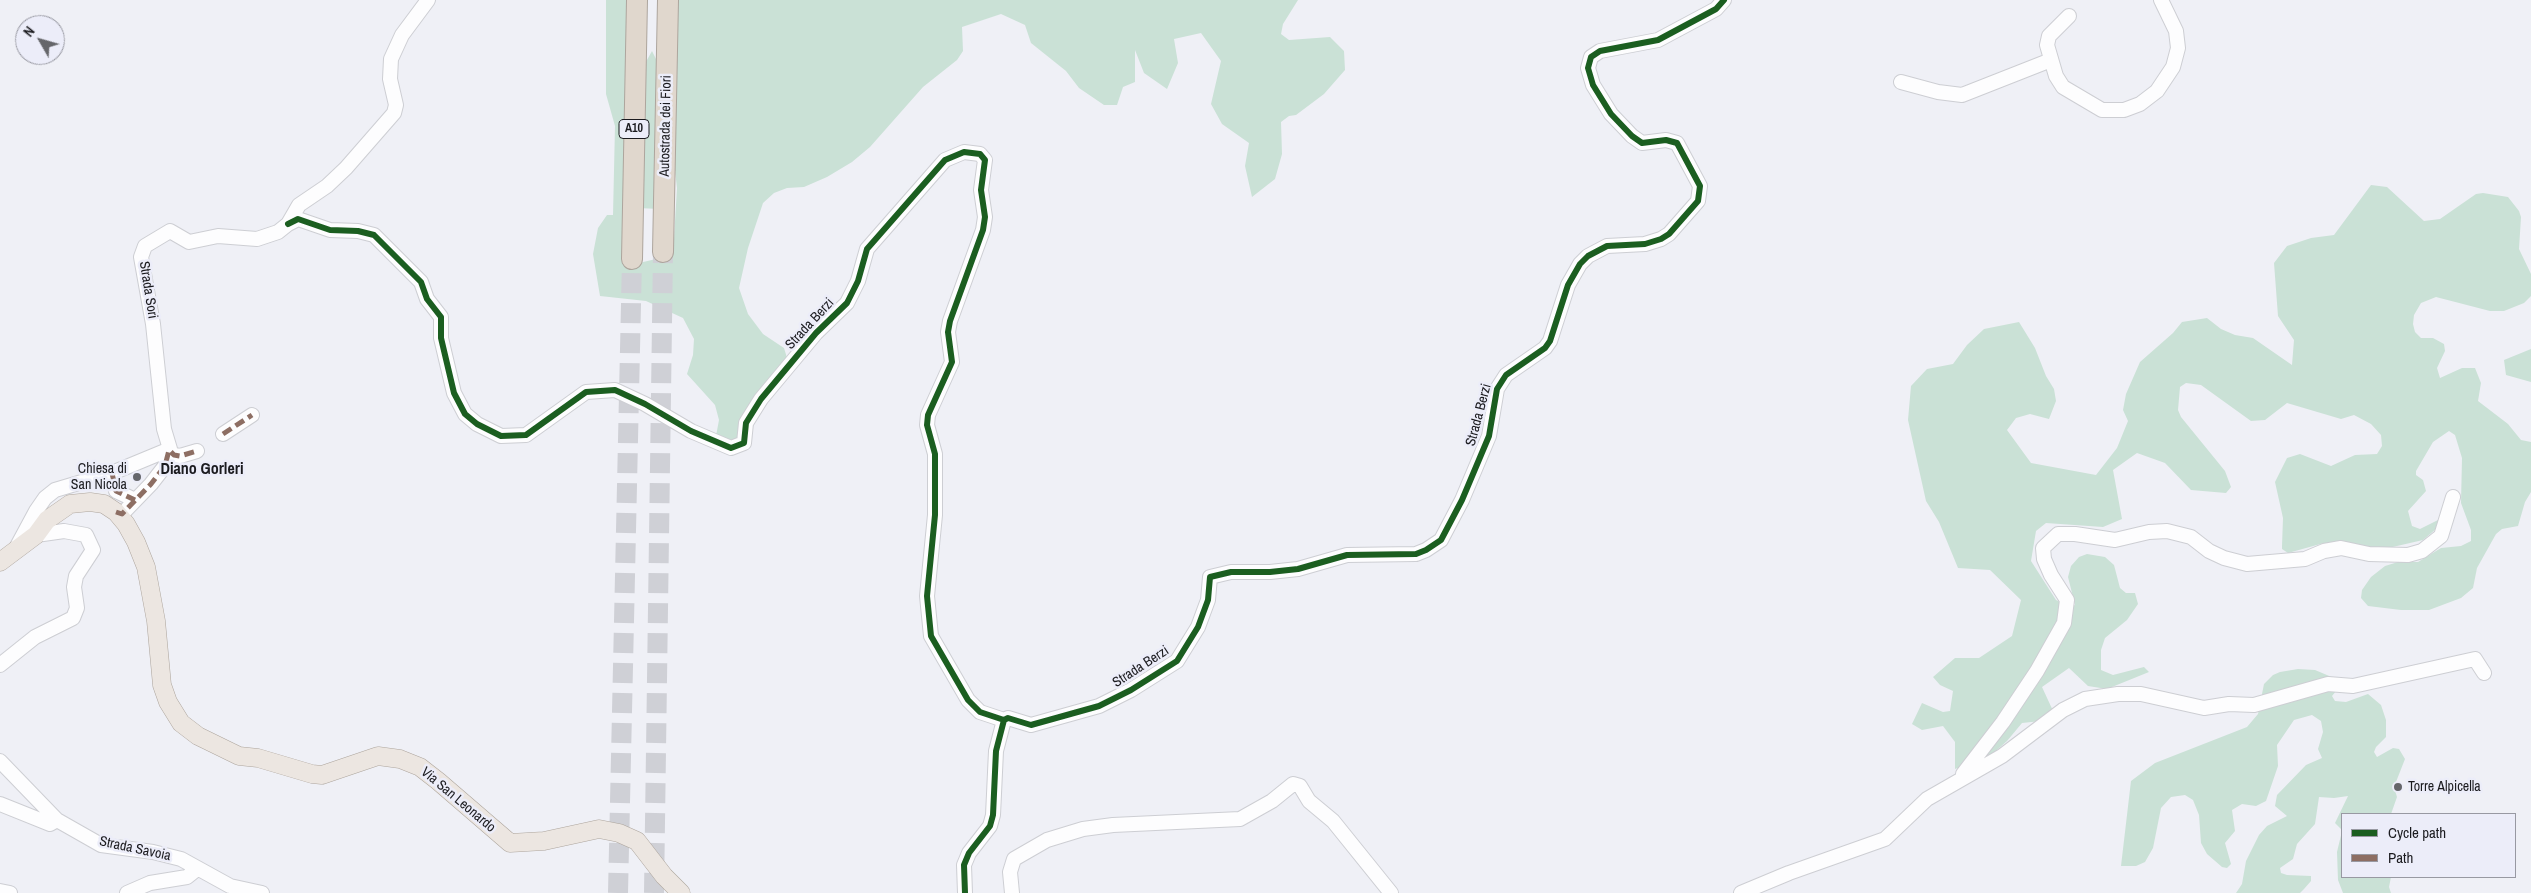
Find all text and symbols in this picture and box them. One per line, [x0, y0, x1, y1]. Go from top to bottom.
north arrow [15, 15, 65, 65]
text: N [19, 23, 39, 40]
street label: Autostrada dei Fiori [657, 75, 675, 177]
road number: A10 [619, 120, 649, 138]
street label: Strada Sori [135, 260, 161, 320]
street label: Strada Berzi [782, 295, 838, 353]
street label: Strada Berzi [1463, 382, 1495, 448]
district label: Diano Gorleri [160, 460, 244, 480]
place label: Chiesa di San Nicola [71, 461, 127, 494]
marker: Chiesa di San Nicola [131, 471, 143, 483]
street label: Strada Berzi [1110, 643, 1172, 691]
street label: Via San Leonardo [417, 764, 499, 836]
place label: Torre Alpicella [2408, 779, 2481, 795]
marker: Torre Alpicella [2392, 781, 2404, 793]
legend [2341, 813, 2516, 878]
text: Cycle path [2388, 822, 2446, 843]
street label: Strada Savoia [98, 833, 172, 865]
text: Path [2388, 847, 2413, 868]

